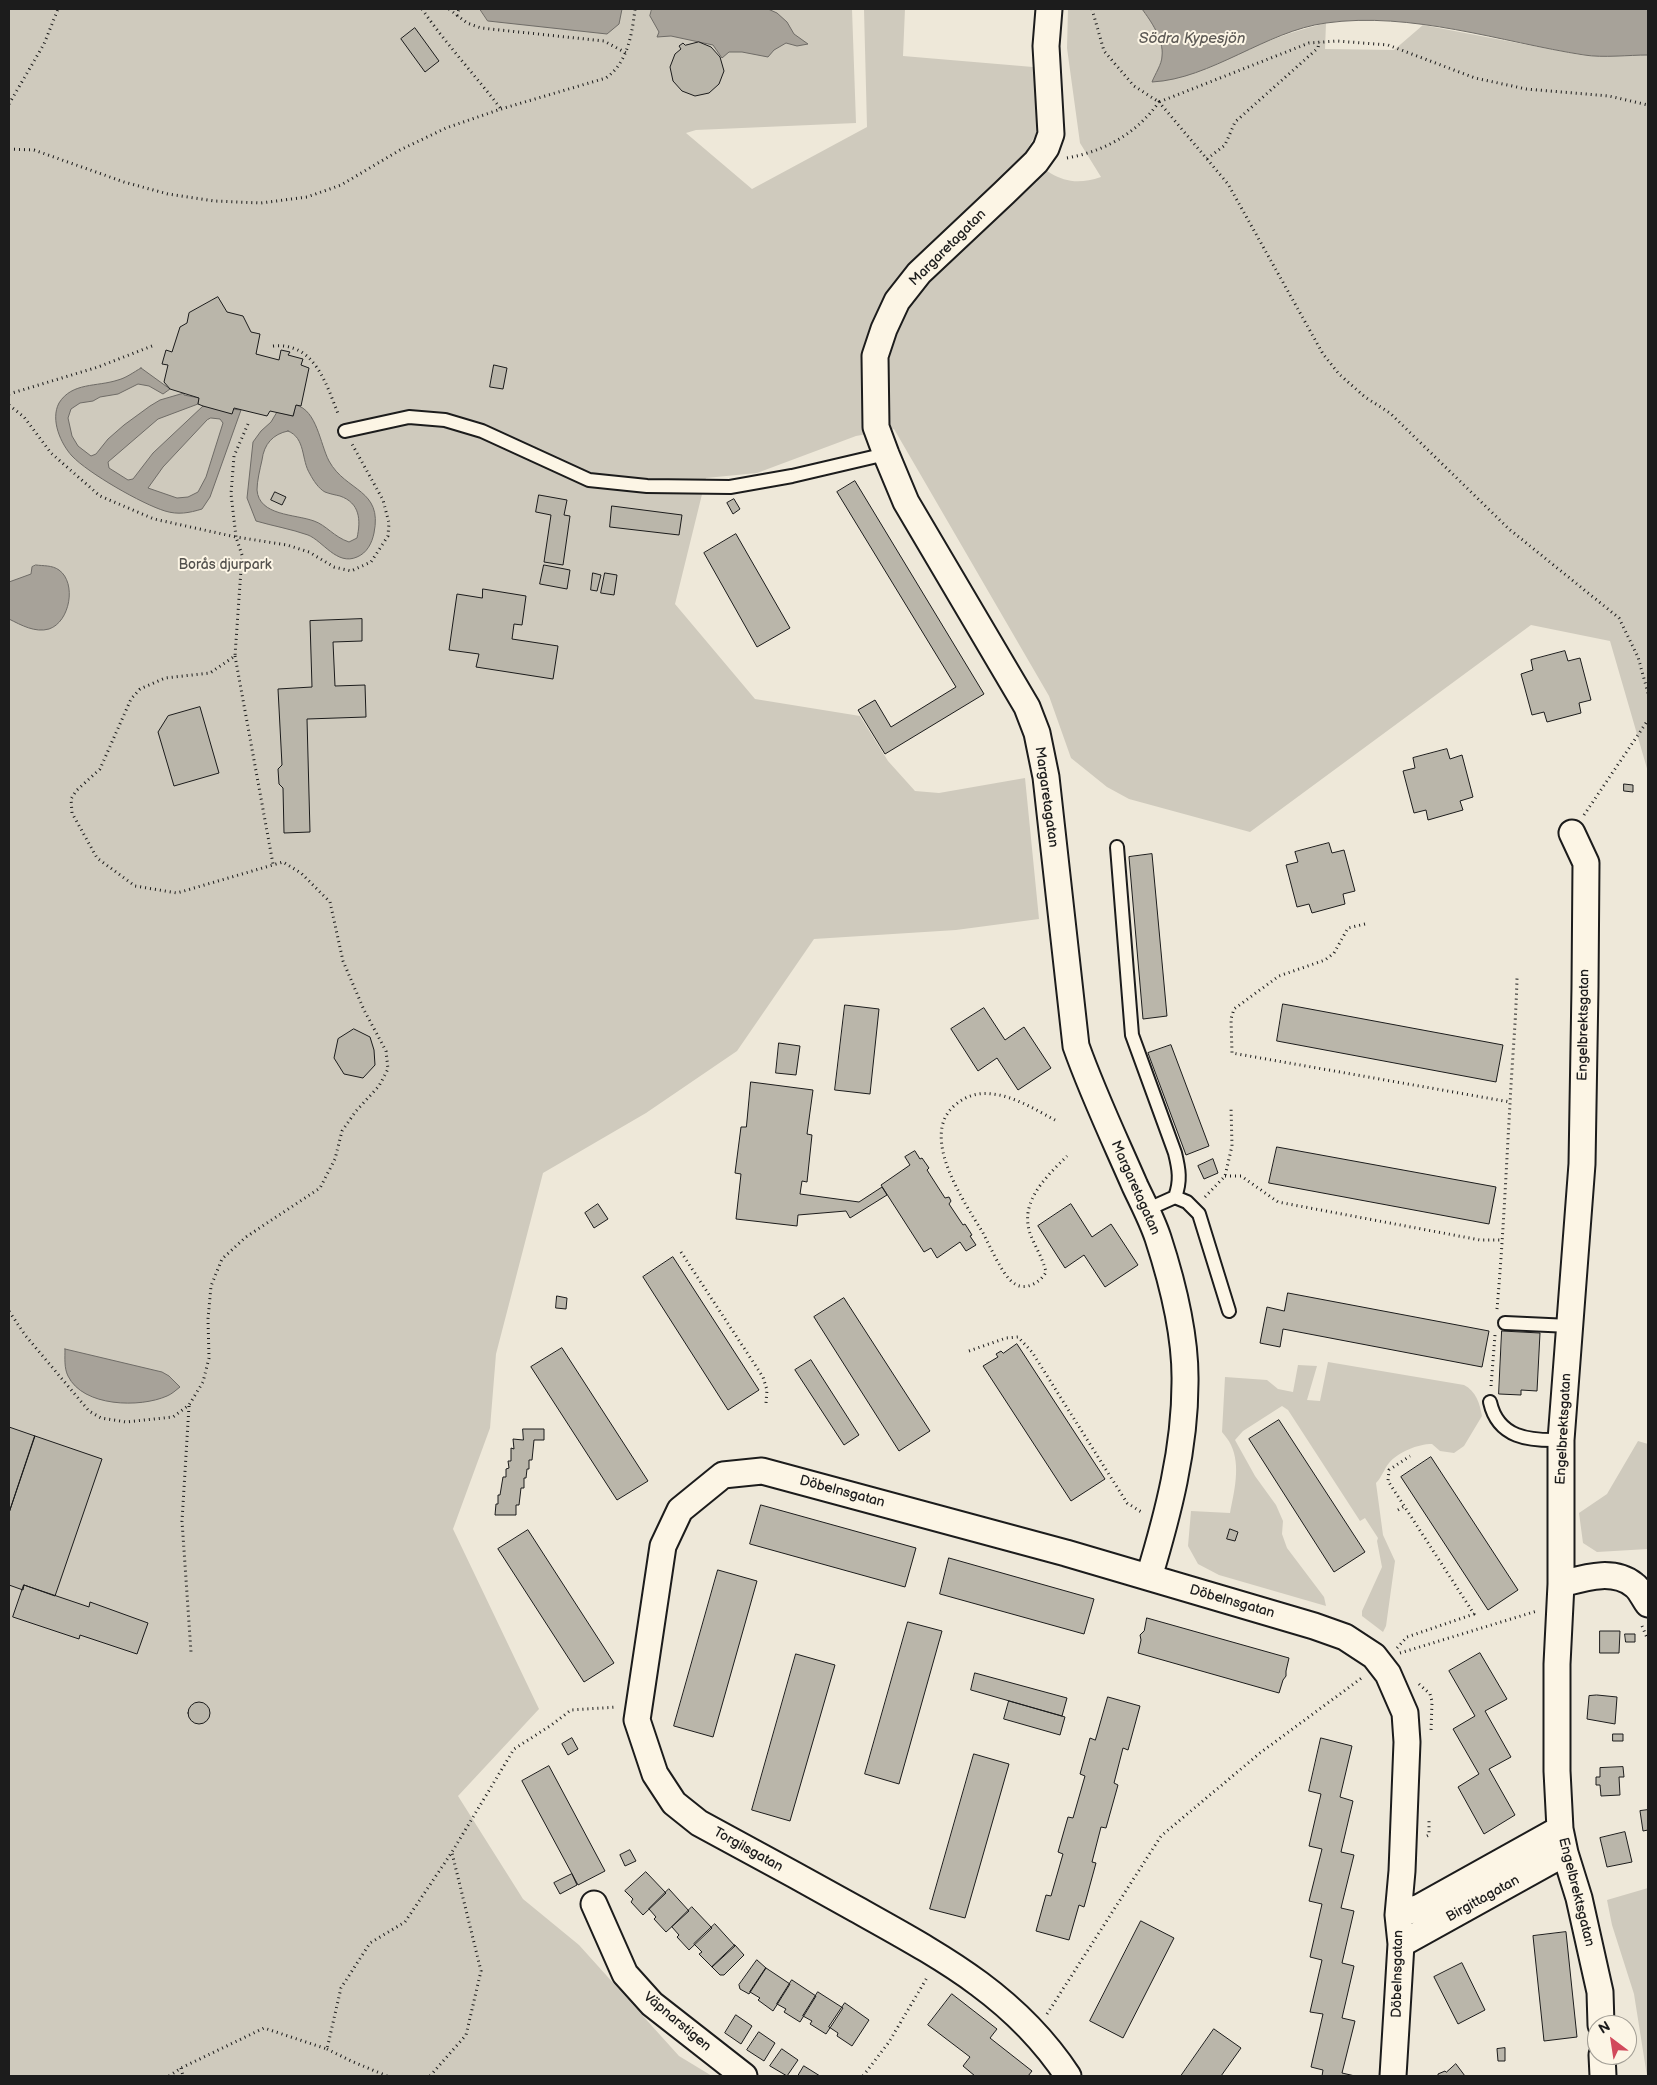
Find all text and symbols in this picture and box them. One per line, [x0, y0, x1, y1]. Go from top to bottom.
water label: Södra Kypesjön [1139, 30, 1245, 48]
street label: Margaretagatan [906, 206, 990, 290]
park label: Borås djurpark [178, 557, 272, 573]
street label: Margaretagatan [1031, 746, 1061, 848]
street label: Engelbrektsgatan [1575, 969, 1593, 1081]
street label: Margaretagatan [1107, 1138, 1163, 1238]
street label: Engelbrektsgatan [1553, 1373, 1575, 1485]
street label: Döbelnsgatan [797, 1473, 887, 1511]
street label: Döbelnsgatan [1188, 1582, 1276, 1622]
street label: Torgilsgatan [710, 1824, 786, 1876]
street label: Engelbrektsgatan [1554, 1836, 1598, 1948]
street label: Birgittagatan [1444, 1872, 1522, 1926]
street label: Döbelnsgatan [1389, 1930, 1407, 2018]
street label: Väpnarstigen [640, 1989, 714, 2055]
north arrow [1587, 2015, 1637, 2065]
text: N [1596, 2018, 1613, 2038]

